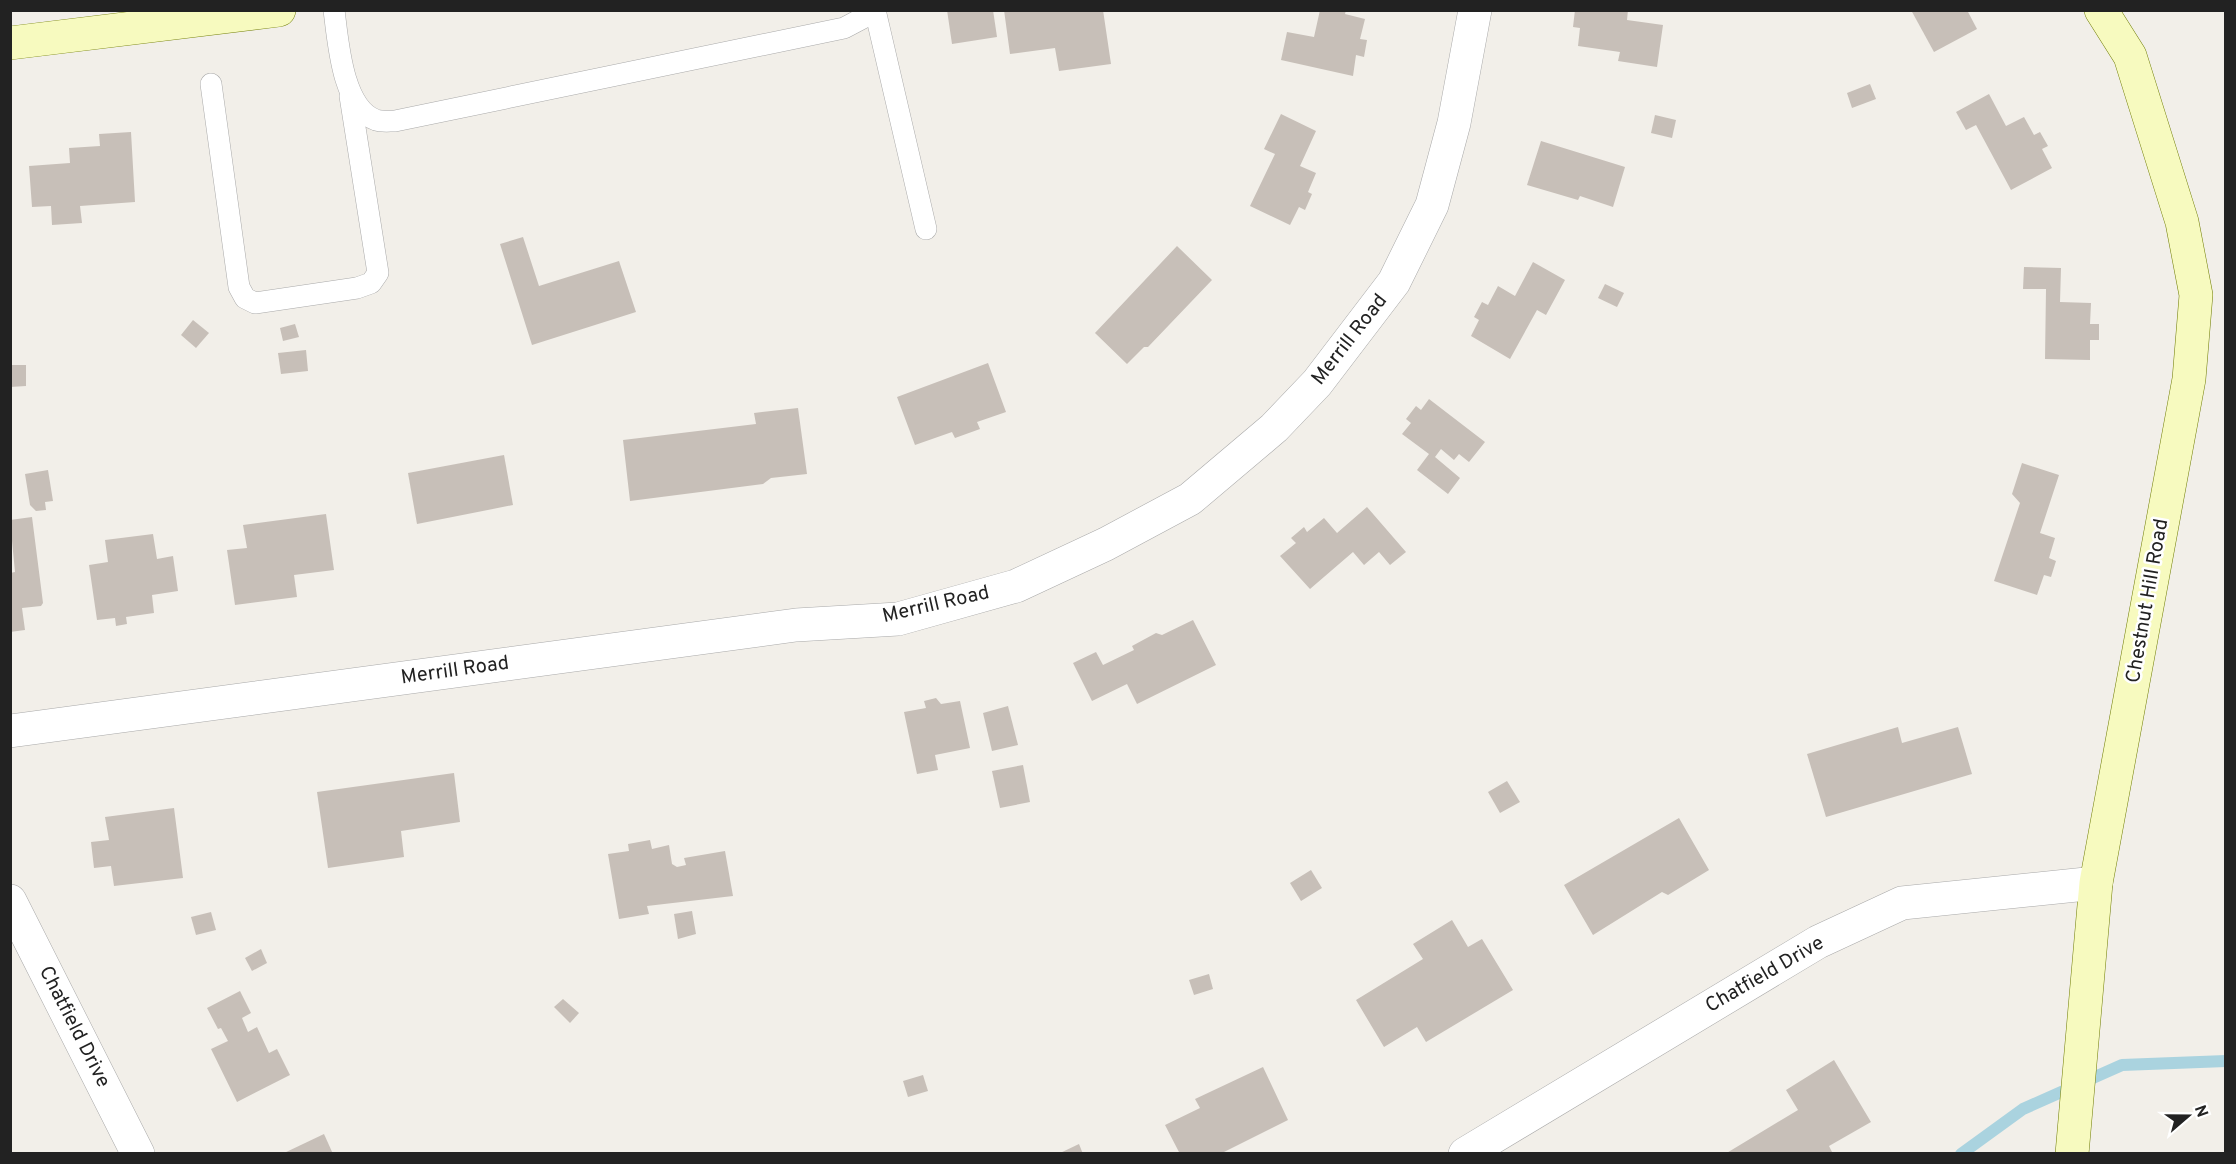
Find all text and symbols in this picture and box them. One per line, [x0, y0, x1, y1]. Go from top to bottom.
street label: Merrill Road [1306, 289, 1394, 391]
street label: Chestnut Hill Road [2121, 517, 2175, 685]
street label: Merrill Road [880, 580, 992, 630]
street label: Merrill Road [399, 651, 511, 691]
street label: Chatfield Drive [1701, 930, 1829, 1020]
street label: Chatfield Drive [32, 962, 116, 1092]
north arrow [2158, 1086, 2218, 1146]
text: N [2189, 1103, 2212, 1120]

